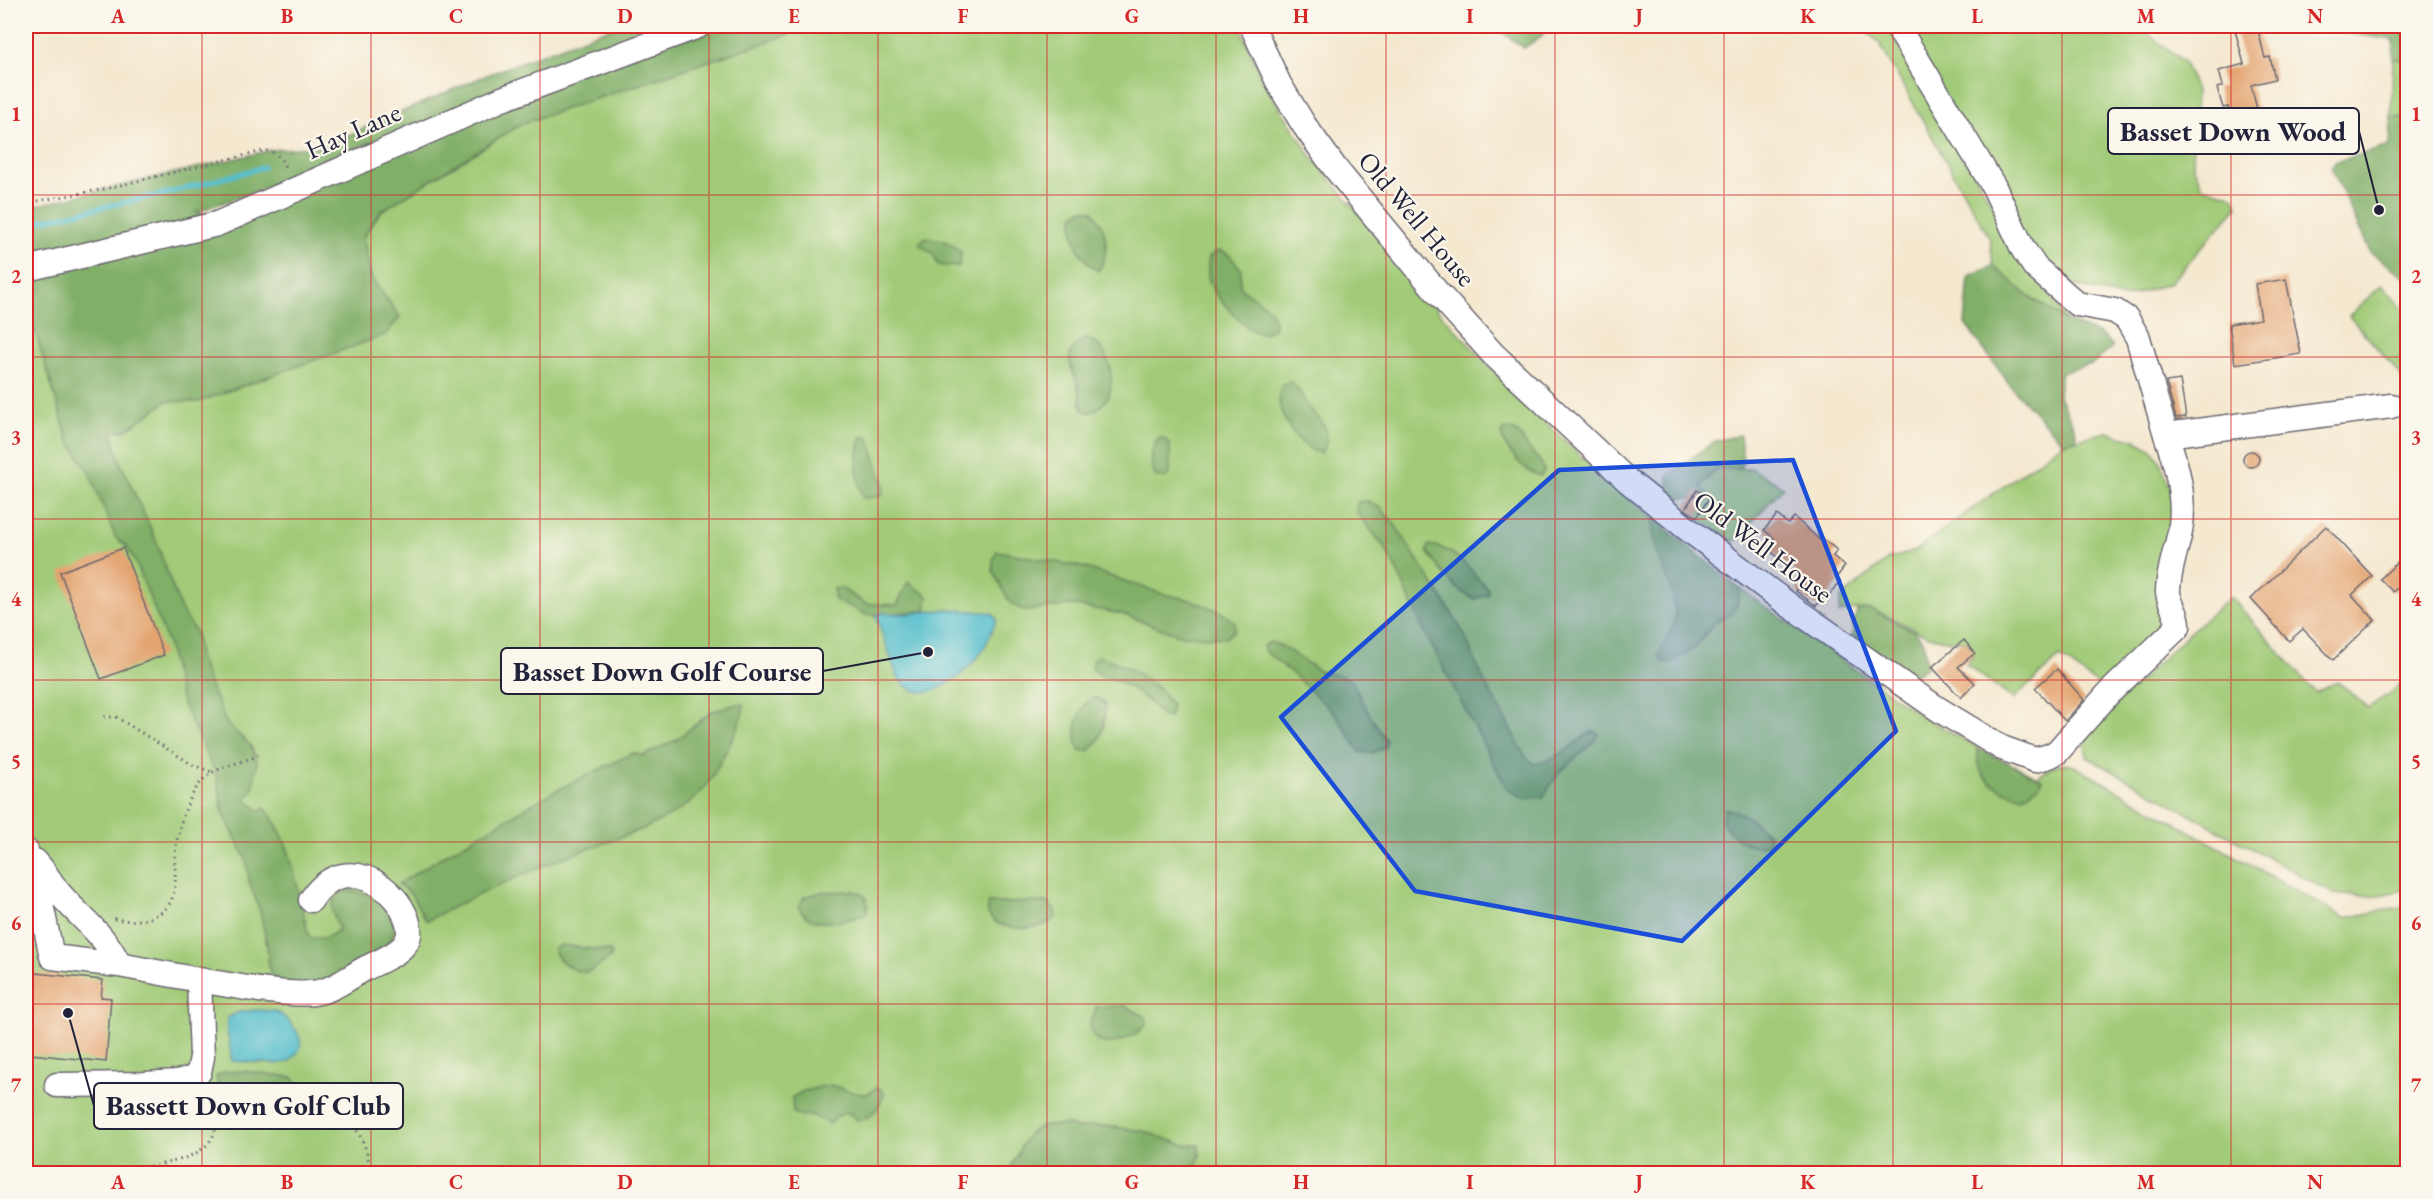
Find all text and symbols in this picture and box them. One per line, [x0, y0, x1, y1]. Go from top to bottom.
text: A [110, 3, 126, 29]
text: B [281, 3, 293, 29]
text: C [449, 3, 463, 29]
text: D [617, 3, 633, 29]
text: E [788, 3, 800, 29]
text: F [958, 3, 969, 29]
text: G [1125, 3, 1139, 29]
text: H [1293, 3, 1309, 29]
text: I [1466, 3, 1474, 29]
text: J [1633, 3, 1643, 29]
text: K [1800, 3, 1816, 29]
text: L [1971, 3, 1983, 29]
text: M [2137, 3, 2155, 29]
text: N [2307, 3, 2323, 29]
street label: Hay Lane [300, 94, 406, 167]
text: 1 [11, 101, 21, 127]
text: 1 [2411, 101, 2421, 127]
callout: Basset Down Wood [2108, 108, 2359, 154]
text: Basset Down Wood [2120, 113, 2347, 149]
street label: Old Well House [1351, 144, 1484, 293]
text: 2 [11, 263, 22, 289]
text: 2 [2411, 263, 2422, 289]
text: 3 [11, 424, 21, 450]
text: 3 [2411, 424, 2421, 450]
street label: Old Well House [1687, 483, 1840, 610]
text: 4 [11, 586, 22, 612]
text: 4 [2411, 586, 2422, 612]
callout: Basset Down Golf Course [501, 648, 823, 694]
text: Basset Down Golf Course [513, 653, 811, 689]
text: 5 [11, 748, 21, 774]
text: 5 [2411, 748, 2421, 774]
text: 6 [11, 910, 22, 936]
text: 6 [2411, 910, 2422, 936]
text: 7 [11, 1072, 22, 1098]
text: 7 [2411, 1072, 2422, 1098]
callout: Bassett Down Golf Club [94, 1083, 403, 1129]
text: Bassett Down Golf Club [106, 1087, 390, 1123]
text: A [110, 1169, 126, 1195]
text: B [281, 1169, 293, 1195]
text: C [449, 1169, 463, 1195]
text: D [617, 1169, 633, 1195]
text: E [788, 1169, 800, 1195]
text: F [958, 1169, 969, 1195]
text: G [1125, 1169, 1139, 1195]
text: H [1293, 1169, 1309, 1195]
text: I [1466, 1169, 1474, 1195]
text: J [1633, 1169, 1643, 1195]
text: K [1800, 1169, 1816, 1195]
text: L [1971, 1169, 1983, 1195]
text: M [2137, 1169, 2155, 1195]
text: N [2307, 1169, 2323, 1195]

